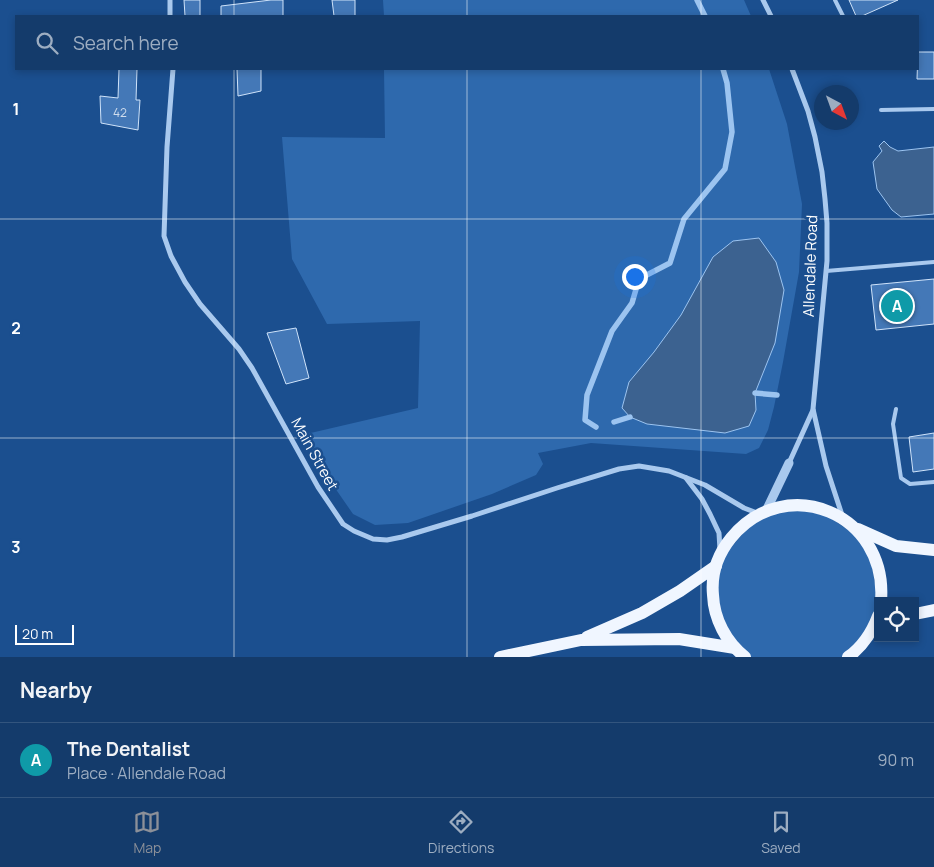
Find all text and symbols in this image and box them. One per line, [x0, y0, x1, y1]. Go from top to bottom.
search box [15, 15, 919, 70]
icon: search [33, 29, 61, 57]
text: Search here [73, 30, 179, 56]
north arrow [814, 85, 859, 130]
text: 1 [12, 98, 20, 120]
house number: 42 [113, 104, 127, 121]
street label: Allendale Road [798, 215, 822, 317]
your location [622, 264, 648, 290]
pin: A [881, 287, 913, 325]
text: 2 [11, 317, 21, 339]
street label: Main Street [286, 414, 344, 494]
text: 3 [11, 536, 21, 558]
map controls [874, 597, 919, 642]
button: locate [874, 597, 919, 642]
scale bar [15, 622, 74, 645]
text: 20 m [22, 624, 53, 643]
text: Nearby [20, 676, 92, 704]
text: The Dentalist [67, 736, 190, 762]
text: A [31, 749, 41, 771]
text: 90 m [878, 749, 914, 771]
text: Place · Allendale Road [67, 762, 226, 784]
tab: Map [133, 808, 161, 857]
tab: Directions [428, 808, 494, 857]
tab: Saved [761, 808, 801, 857]

